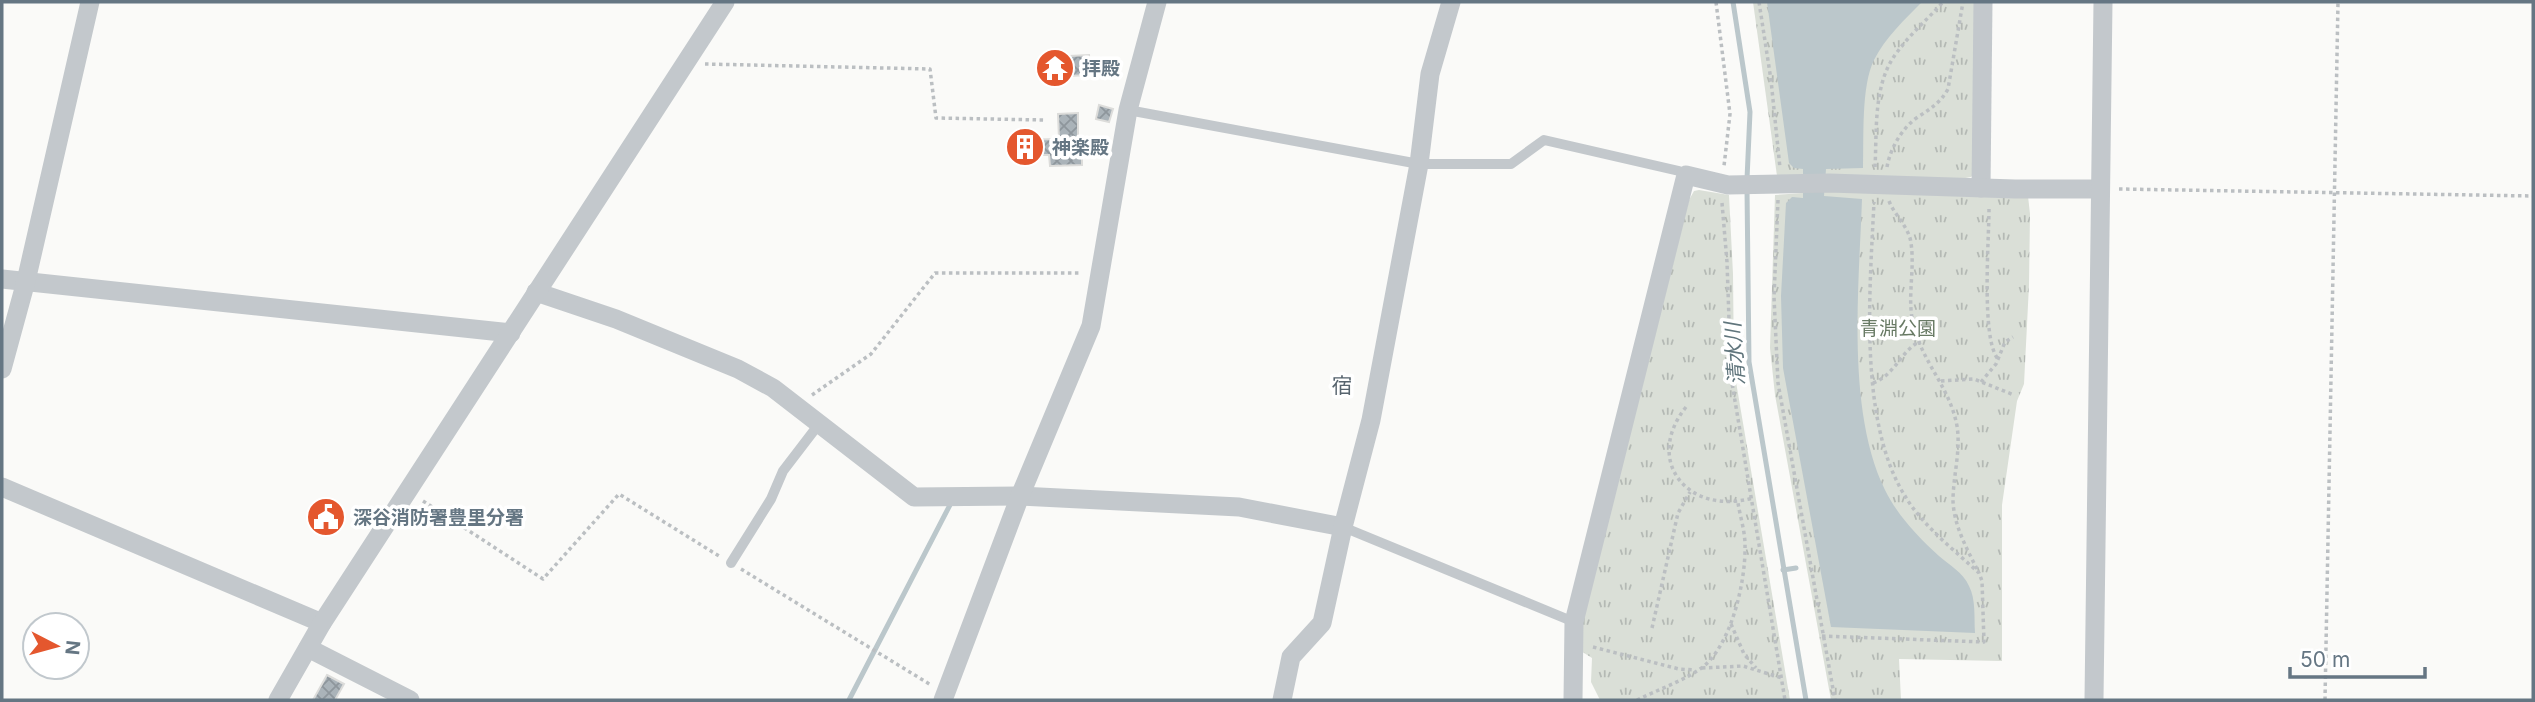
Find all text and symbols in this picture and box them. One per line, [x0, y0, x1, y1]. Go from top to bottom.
temple icon: 拝殿 [1034, 47, 1076, 89]
place label: 拝殿 [1082, 57, 1120, 80]
building icon: 神楽殿 [1004, 126, 1046, 168]
place label: 神楽殿 [1052, 136, 1109, 159]
park label: 青淵公園 [1860, 317, 1936, 340]
water label: 清水川 [1720, 320, 1749, 386]
district label: 宿 [1332, 373, 1353, 398]
public building icon: 深谷消防署豊里分署 [305, 496, 347, 538]
place label: 深谷消防署豊里分署 [353, 506, 524, 529]
north arrow [21, 611, 91, 681]
scale bar [2290, 636, 2425, 680]
text: N [60, 639, 85, 656]
text: 50 m [2300, 647, 2350, 672]

